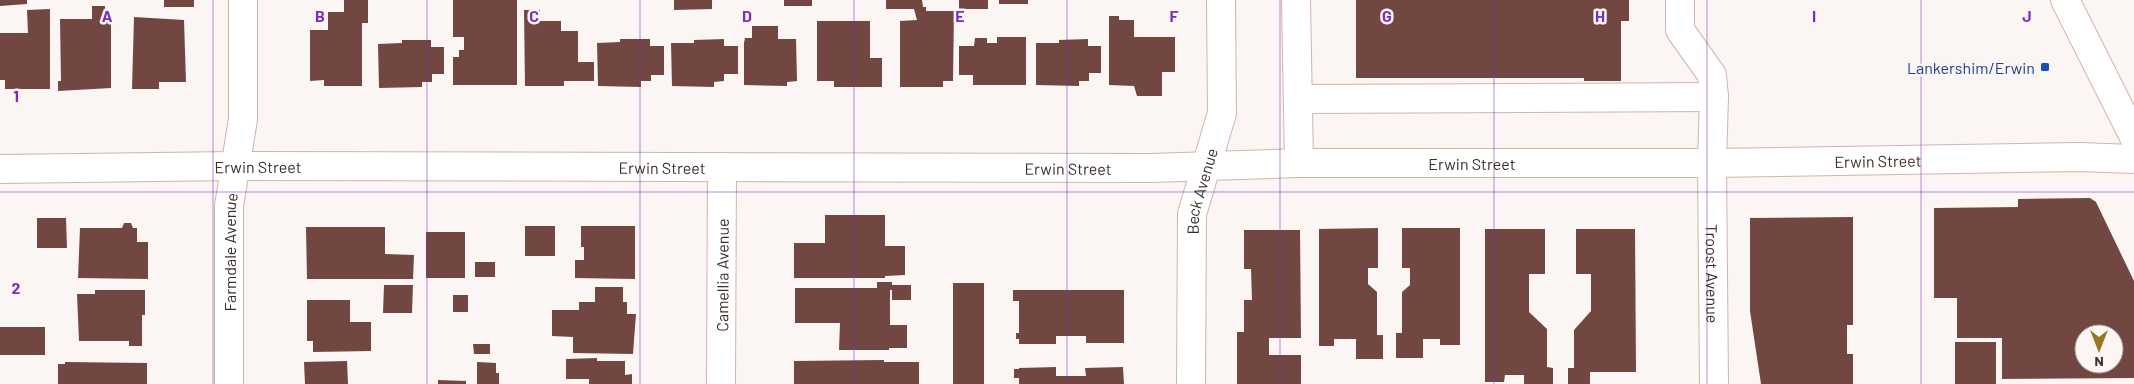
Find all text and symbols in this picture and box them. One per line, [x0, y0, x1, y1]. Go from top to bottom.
text: A [102, 6, 113, 25]
text: B [315, 6, 325, 25]
text: C [529, 6, 539, 25]
text: D [742, 6, 752, 25]
text: E [955, 6, 965, 25]
text: F [1170, 6, 1179, 25]
text: G [1382, 6, 1392, 25]
text: H [1595, 6, 1605, 25]
text: I [1812, 6, 1816, 25]
text: J [2022, 6, 2032, 25]
place label: Lankershim/Erwin [1907, 58, 2035, 77]
marker: Lankershim/Erwin [2039, 61, 2051, 73]
text: 1 [13, 86, 19, 105]
street label: Beck Avenue [1182, 146, 1221, 235]
street label: Erwin Street [1834, 150, 1922, 170]
street label: Erwin Street [1428, 154, 1515, 173]
street label: Erwin Street [214, 156, 302, 176]
street label: Erwin Street [618, 157, 706, 177]
street label: Erwin Street [1024, 158, 1112, 177]
street label: Farmdale Avenue [219, 191, 241, 311]
street label: Camellia Avenue [712, 218, 731, 332]
street label: Troost Avenue [1703, 224, 1723, 323]
text: 2 [12, 278, 21, 297]
north arrow [2074, 324, 2124, 374]
text: N [2094, 354, 2104, 371]

